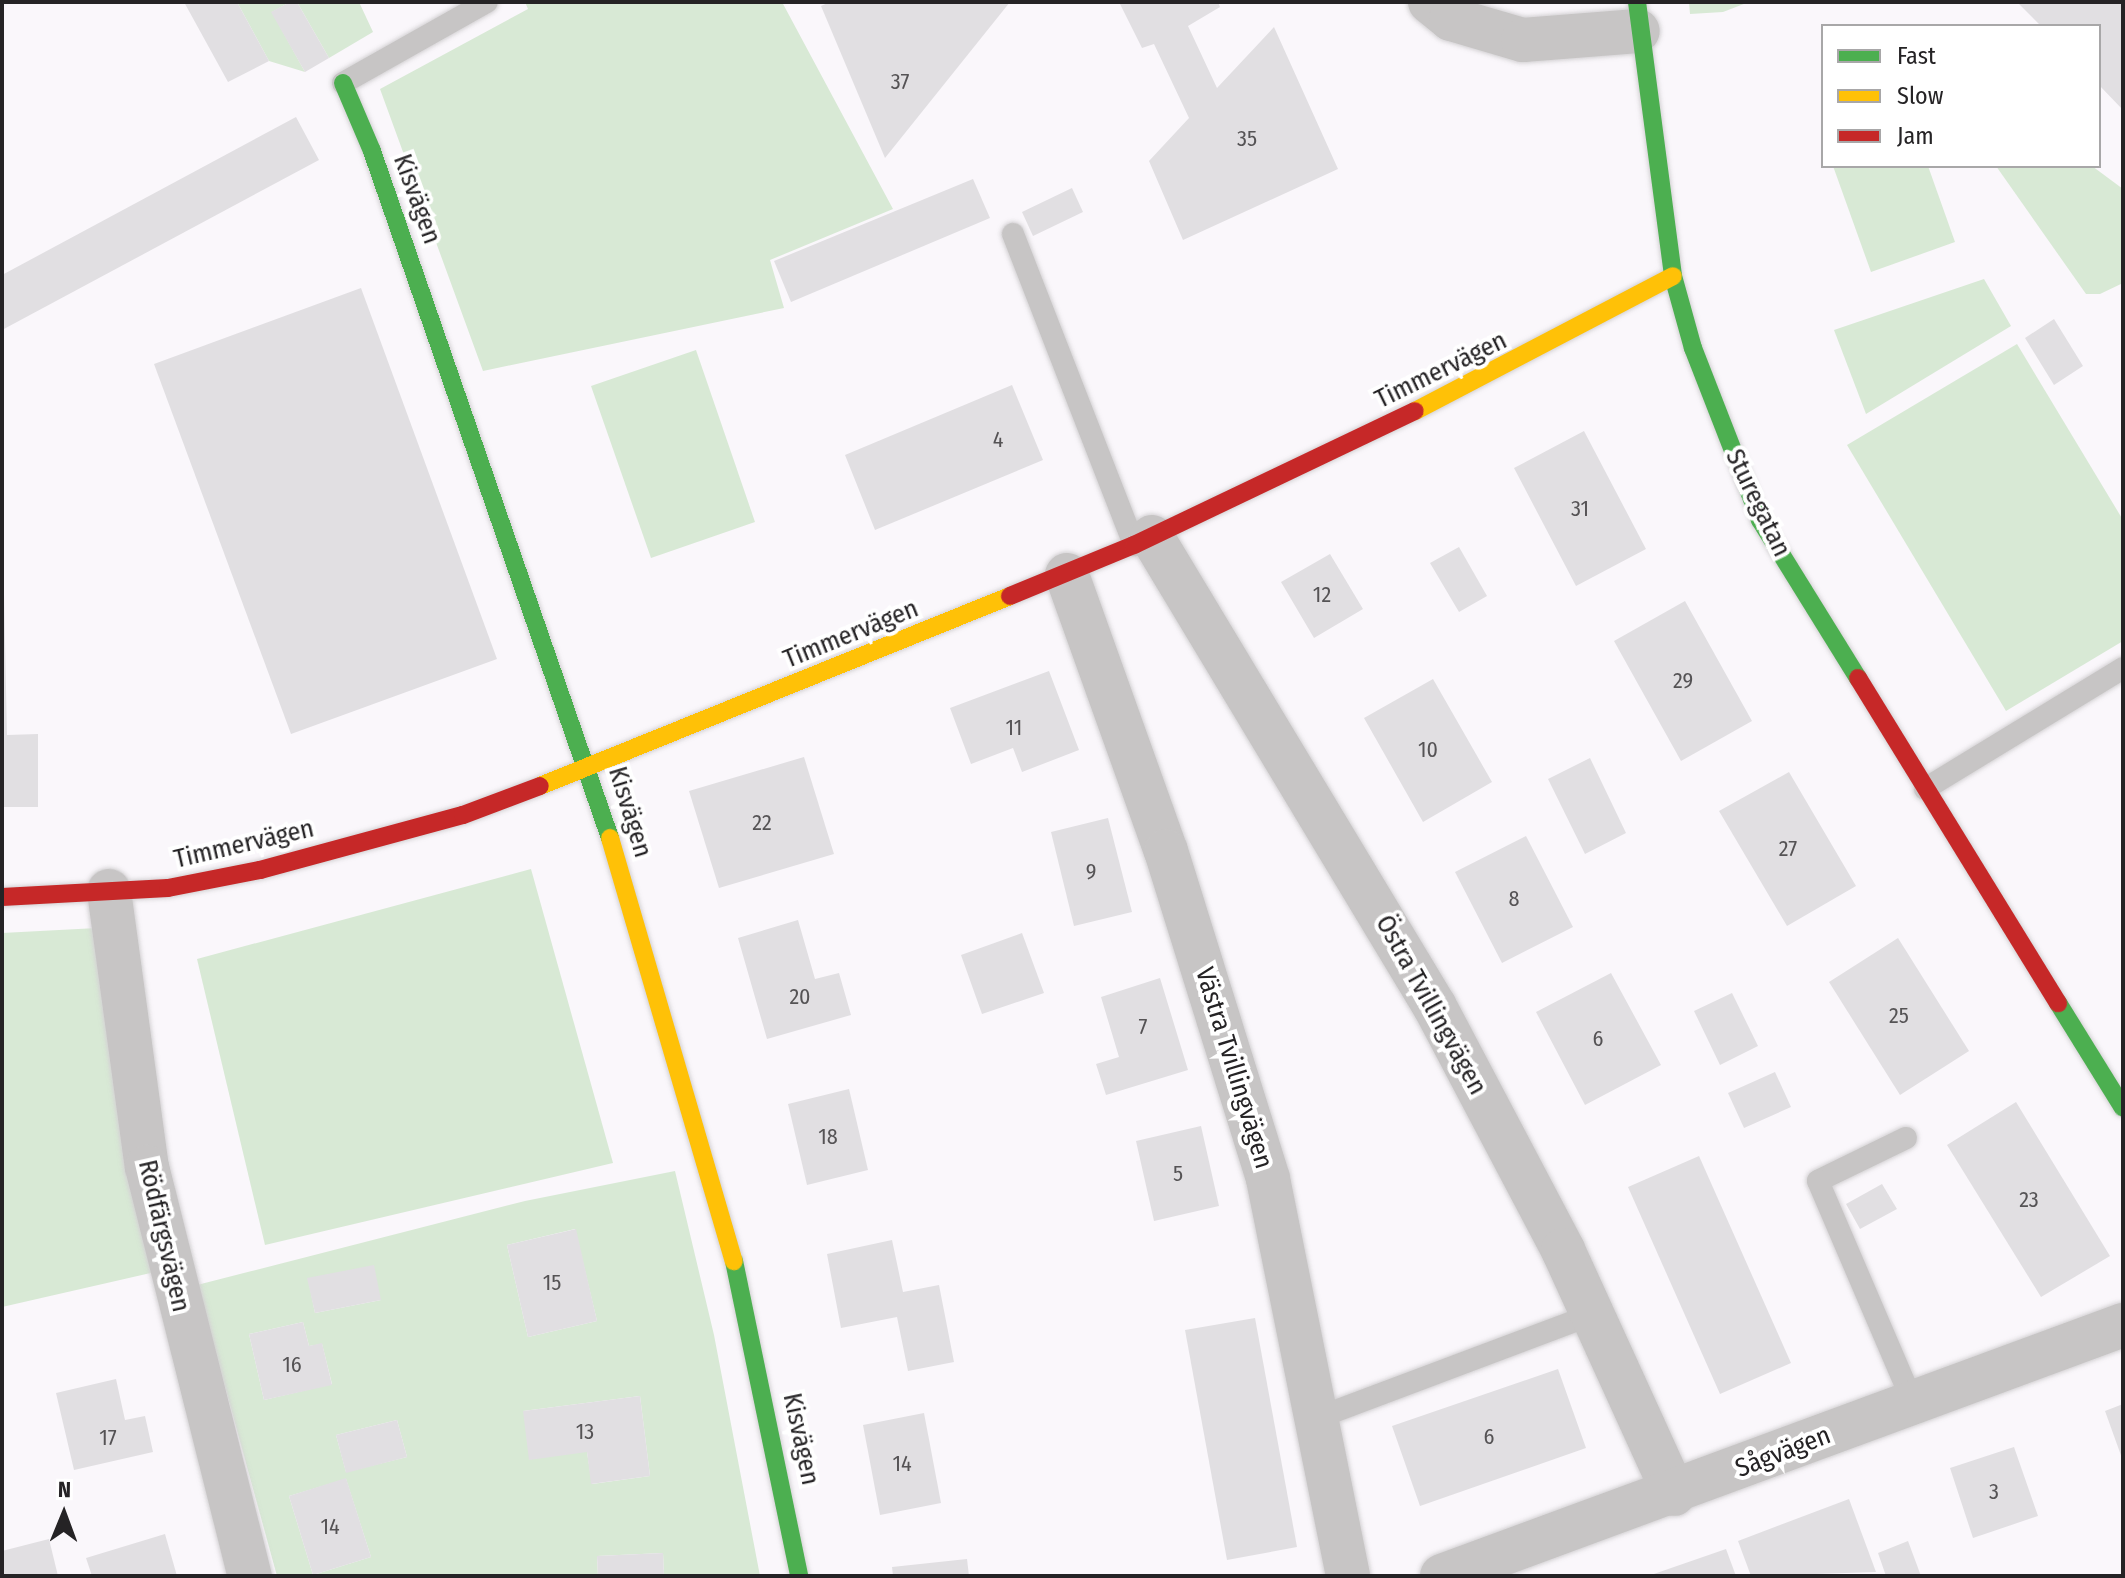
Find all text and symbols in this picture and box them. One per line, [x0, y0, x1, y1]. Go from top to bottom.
legend [1821, 24, 2101, 168]
text: Fast [1897, 42, 1936, 70]
house number: 37 [891, 69, 909, 95]
text: Slow [1897, 82, 1943, 110]
text: Jam [1897, 122, 1934, 150]
house number: 35 [1237, 126, 1257, 152]
street label: Kisvägen [386, 150, 448, 248]
street label: Timmervägen [1370, 325, 1512, 415]
house number: 4 [993, 427, 1003, 453]
street label: Sturegatan [1719, 444, 1797, 562]
house number: 31 [1571, 496, 1589, 522]
house number: 12 [1313, 582, 1331, 608]
street label: Timmervägen [779, 593, 923, 675]
house number: 29 [1673, 668, 1693, 694]
house number: 11 [1006, 715, 1022, 741]
house number: 10 [1418, 737, 1438, 763]
street label: Kisvägen [601, 763, 659, 861]
house number: 22 [752, 810, 772, 836]
street label: Timmervägen [171, 813, 317, 875]
house number: 27 [1779, 836, 1797, 862]
house number: 9 [1086, 859, 1096, 885]
house number: 8 [1509, 886, 1519, 912]
street label: Östra Tvillingvägen [1369, 910, 1493, 1100]
street label: Västra Tvillingvägen [1189, 964, 1279, 1172]
house number: 20 [789, 984, 811, 1010]
house number: 25 [1889, 1003, 1909, 1029]
house number: 7 [1139, 1014, 1147, 1040]
house number: 6 [1593, 1026, 1603, 1052]
house number: 18 [818, 1124, 838, 1150]
street label: Rödfärgsvägen [131, 1157, 197, 1315]
house number: 5 [1173, 1161, 1183, 1187]
house number: 23 [2019, 1187, 2039, 1213]
house number: 15 [543, 1270, 561, 1296]
house number: 16 [282, 1352, 302, 1378]
street label: Kisvägen [776, 1390, 826, 1488]
house number: 13 [576, 1419, 594, 1445]
street label: Sågvägen [1731, 1420, 1835, 1484]
house number: 6 [1484, 1424, 1494, 1450]
house number: 17 [99, 1425, 117, 1451]
house number: 14 [892, 1451, 912, 1477]
north arrow [24, 1474, 104, 1554]
text: N [58, 1476, 71, 1503]
house number: 3 [1989, 1479, 1999, 1505]
house number: 14 [320, 1514, 340, 1540]

